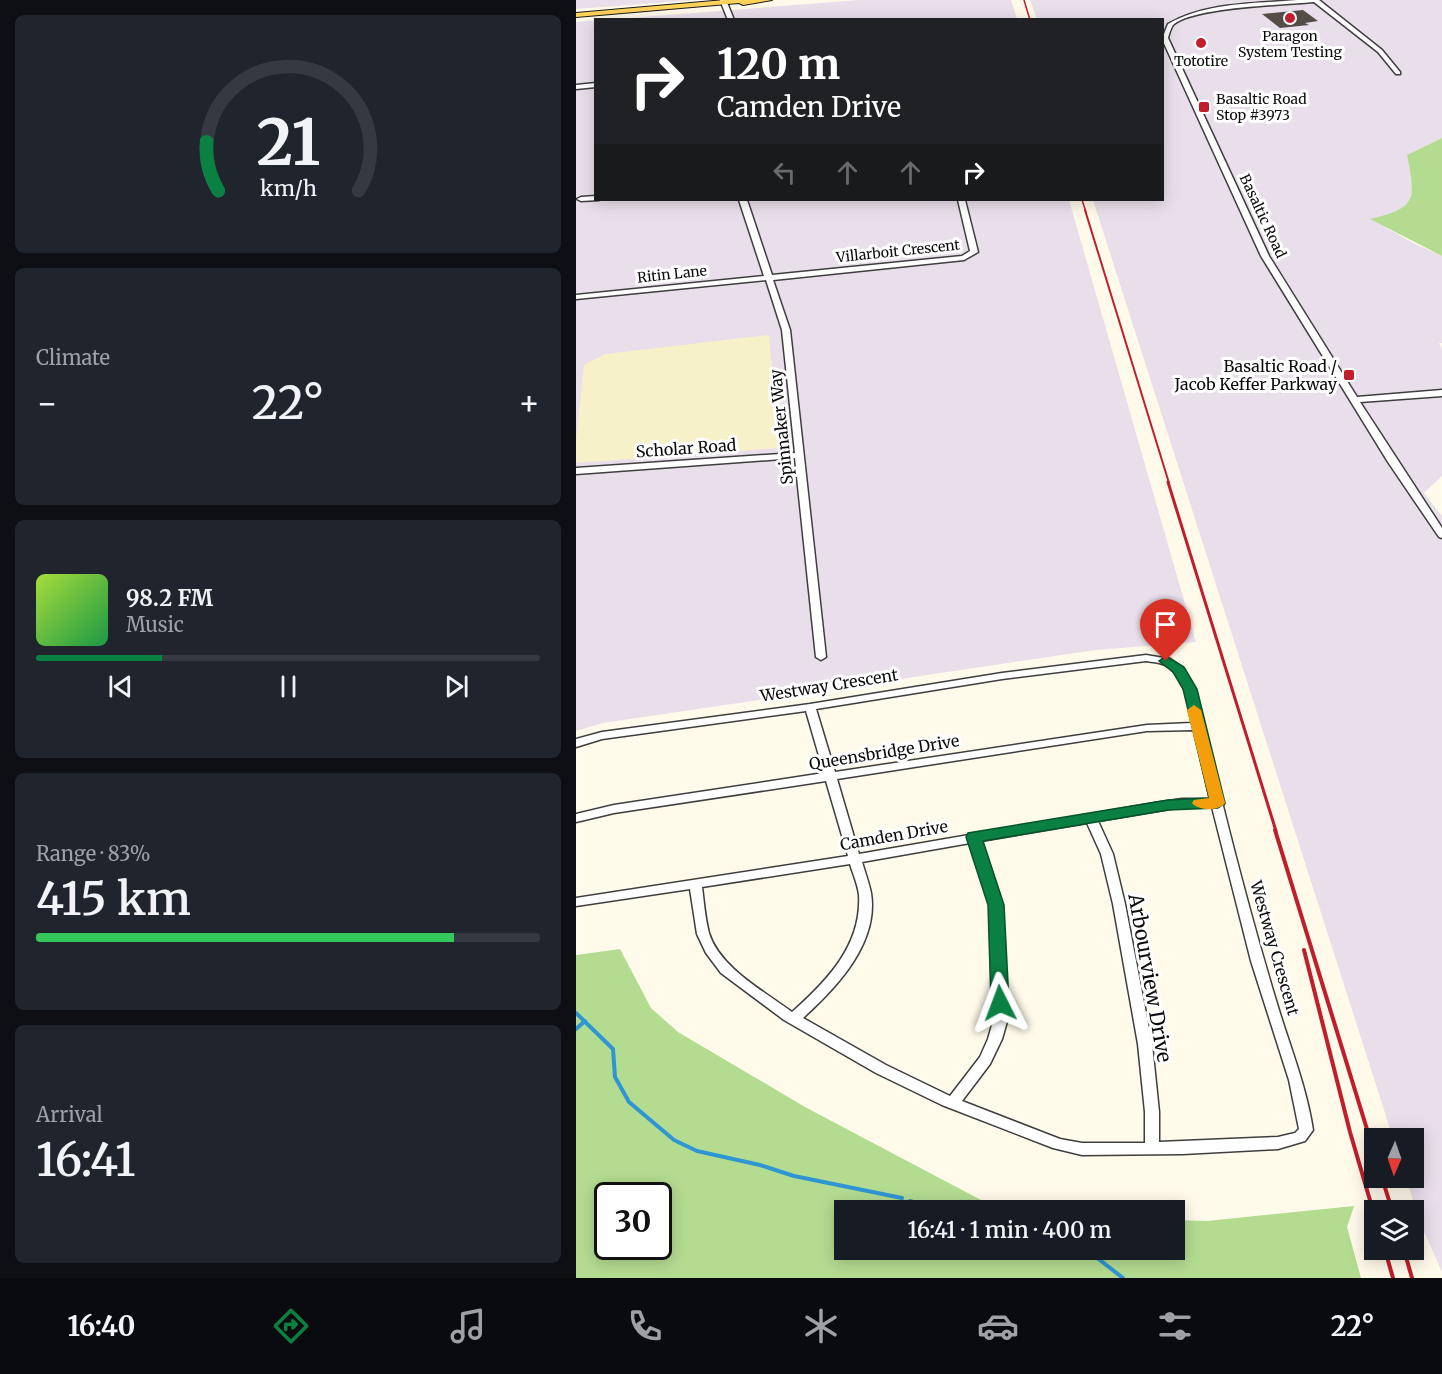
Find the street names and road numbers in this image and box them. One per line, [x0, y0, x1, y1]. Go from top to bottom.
street label: Basaltic Road [1236, 171, 1291, 261]
street label: Villarboit Crescent [834, 236, 961, 267]
street label: Ritin Lane [636, 261, 708, 287]
street label: Spinnaker Way [765, 368, 797, 486]
street label: Scholar Road [635, 434, 737, 461]
street label: Westway Crescent [758, 664, 900, 706]
street label: Queensbridge Drive [807, 730, 961, 774]
street label: Camden Drive [839, 816, 949, 854]
street label: Westway Crescent [1246, 877, 1304, 1018]
street label: Arbourview Drive [1123, 891, 1178, 1064]

